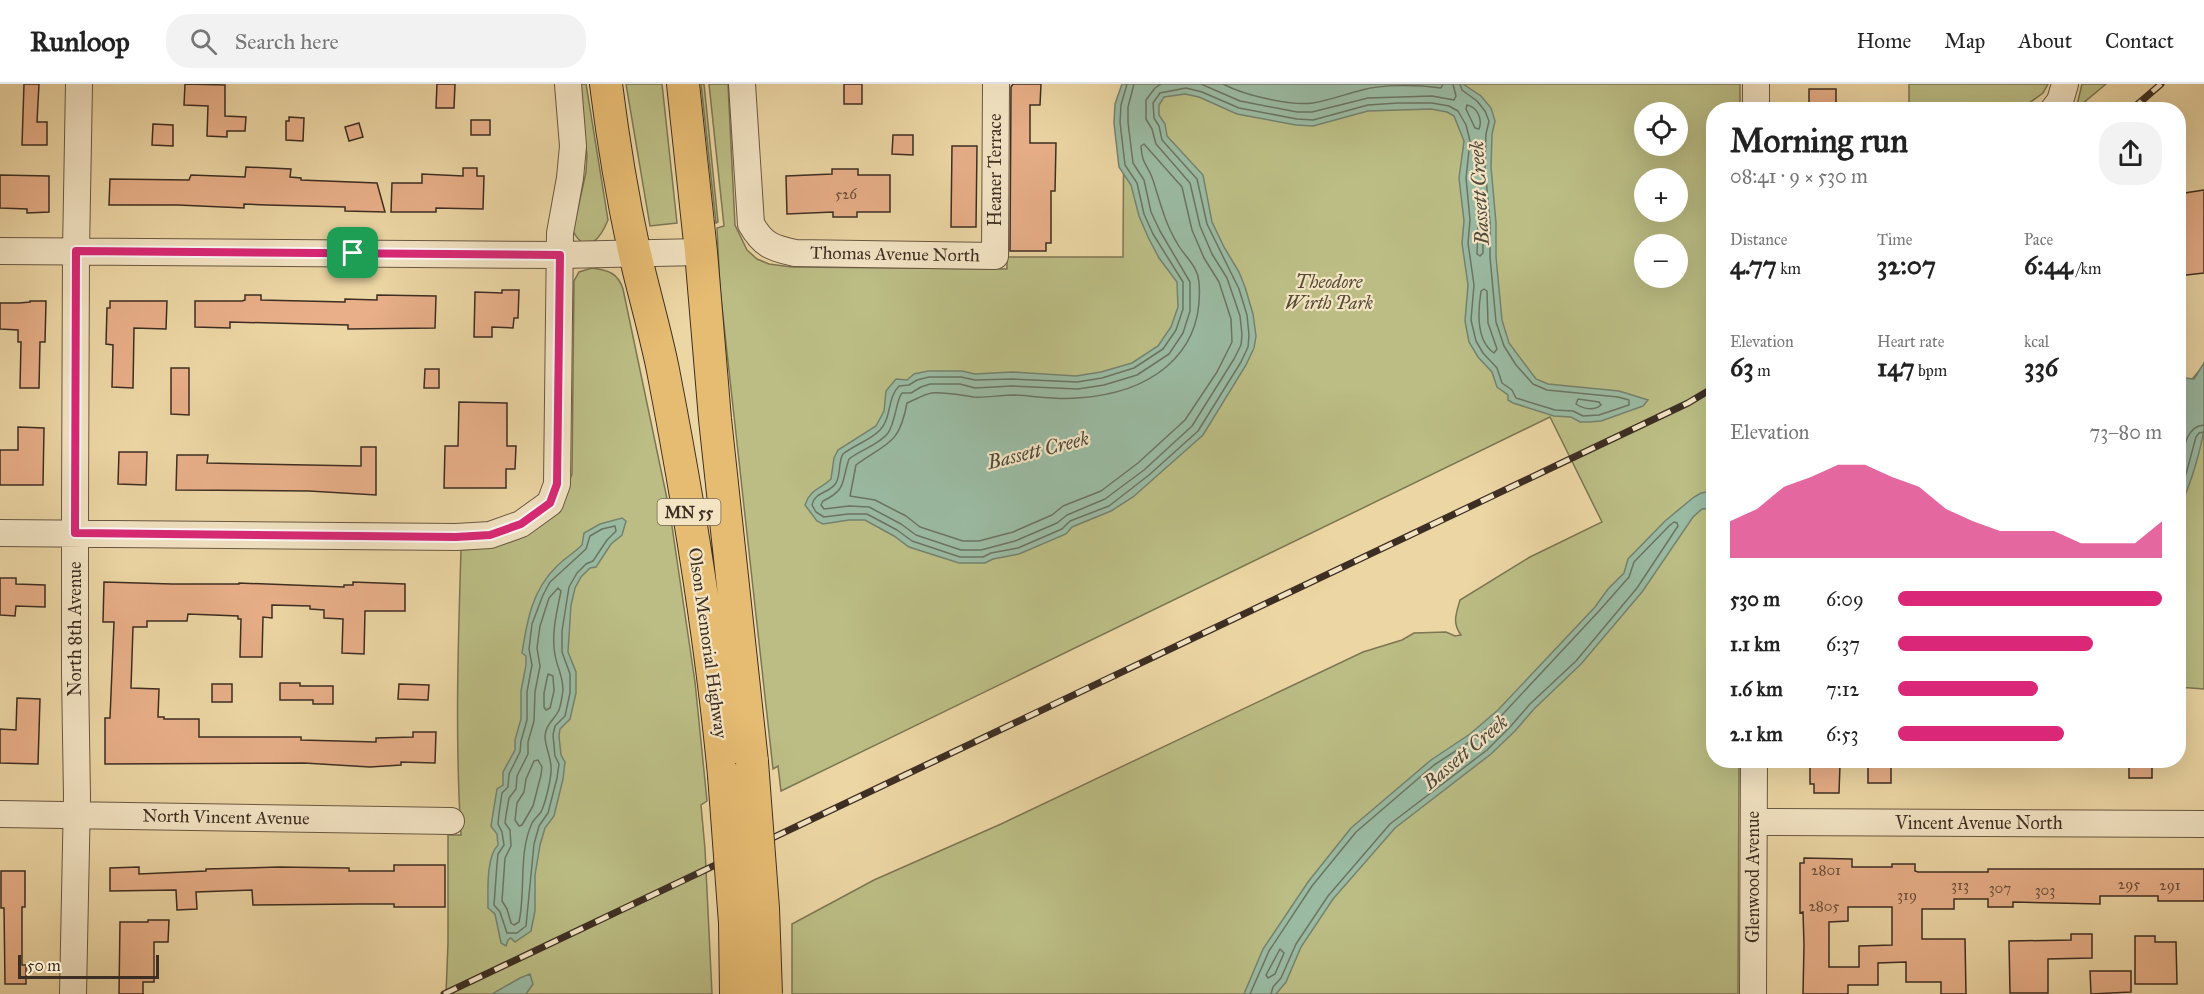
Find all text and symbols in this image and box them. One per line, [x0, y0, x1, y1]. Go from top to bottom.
search box [166, 14, 586, 68]
text: Runloop [30, 24, 130, 59]
icon: search [187, 25, 220, 58]
text: Search here [235, 28, 339, 55]
text: Home [1856, 28, 1911, 54]
text: Map [1944, 28, 1985, 54]
text: About [2018, 28, 2072, 54]
text: Contact [2105, 28, 2174, 54]
map controls [1634, 102, 1688, 288]
button: locate [1634, 102, 1688, 156]
street label: Heaner Terrace [984, 114, 1006, 226]
text: Morning run [1730, 121, 1908, 161]
button: share [2099, 122, 2162, 185]
water label: Bassett Creek [1464, 140, 1494, 247]
text: 08:41 · 9 × 530 m [1730, 164, 1868, 188]
button: + [1634, 168, 1688, 222]
house number: 526 [835, 185, 858, 203]
pin [327, 227, 378, 278]
text: Distance [1730, 230, 1787, 249]
text: Time [1877, 230, 1912, 249]
text: Pace [2024, 230, 2053, 249]
button: − [1634, 234, 1688, 288]
icon: arrive [336, 236, 369, 269]
street label: Thomas Avenue North [810, 242, 980, 266]
text: 4.77 [1730, 249, 1777, 281]
text: 32:07 [1877, 249, 1936, 281]
text: 6:44 [2024, 249, 2073, 281]
text: km [1777, 259, 1801, 278]
text: /km [2073, 259, 2101, 278]
park label: Theodore Wirth Park [1285, 271, 1373, 314]
text: Elevation [1730, 332, 1794, 351]
text: Heart rate [1877, 332, 1944, 351]
text: kcal [2024, 332, 2049, 351]
text: 63 [1730, 351, 1754, 383]
text: 147 [1877, 351, 1915, 383]
text: 336 [2024, 351, 2058, 383]
text: m [1754, 361, 1771, 380]
text: bpm [1915, 361, 1947, 380]
text: Elevation [1730, 420, 1809, 444]
text: 73–80 m [2089, 420, 2162, 444]
water label: Bassett Creek [984, 426, 1091, 474]
road number: MN 55 [658, 499, 720, 525]
street label: Olson Memorial Highway [683, 546, 732, 740]
street label: North 8th Avenue [64, 562, 86, 696]
text: 530 m [1730, 587, 1780, 611]
text: 6:09 [1826, 587, 1864, 611]
text: 1.1 km [1730, 632, 1780, 656]
text: 6:37 [1826, 632, 1860, 656]
text: 1.6 km [1730, 677, 1783, 701]
text: 7:12 [1826, 677, 1859, 701]
water label: Bassett Creek [1417, 709, 1513, 795]
text: 2.1 km [1730, 722, 1783, 746]
text: 6:53 [1826, 722, 1859, 746]
street label: North Vincent Avenue [142, 805, 310, 829]
street label: Glenwood Avenue [1742, 811, 1764, 943]
street label: Vincent Avenue North [1894, 812, 2063, 834]
house number: 2801 [1811, 861, 1841, 879]
house number: 295 [2118, 875, 2140, 893]
house number: 313 [1951, 876, 1969, 894]
house number: 291 [2159, 876, 2181, 894]
house number: 307 [1989, 879, 2011, 897]
house number: 303 [2035, 881, 2055, 899]
house number: 319 [1897, 886, 1917, 904]
house number: 2805 [1808, 897, 1840, 915]
scale bar [18, 952, 159, 980]
text: 50 m [27, 956, 61, 975]

